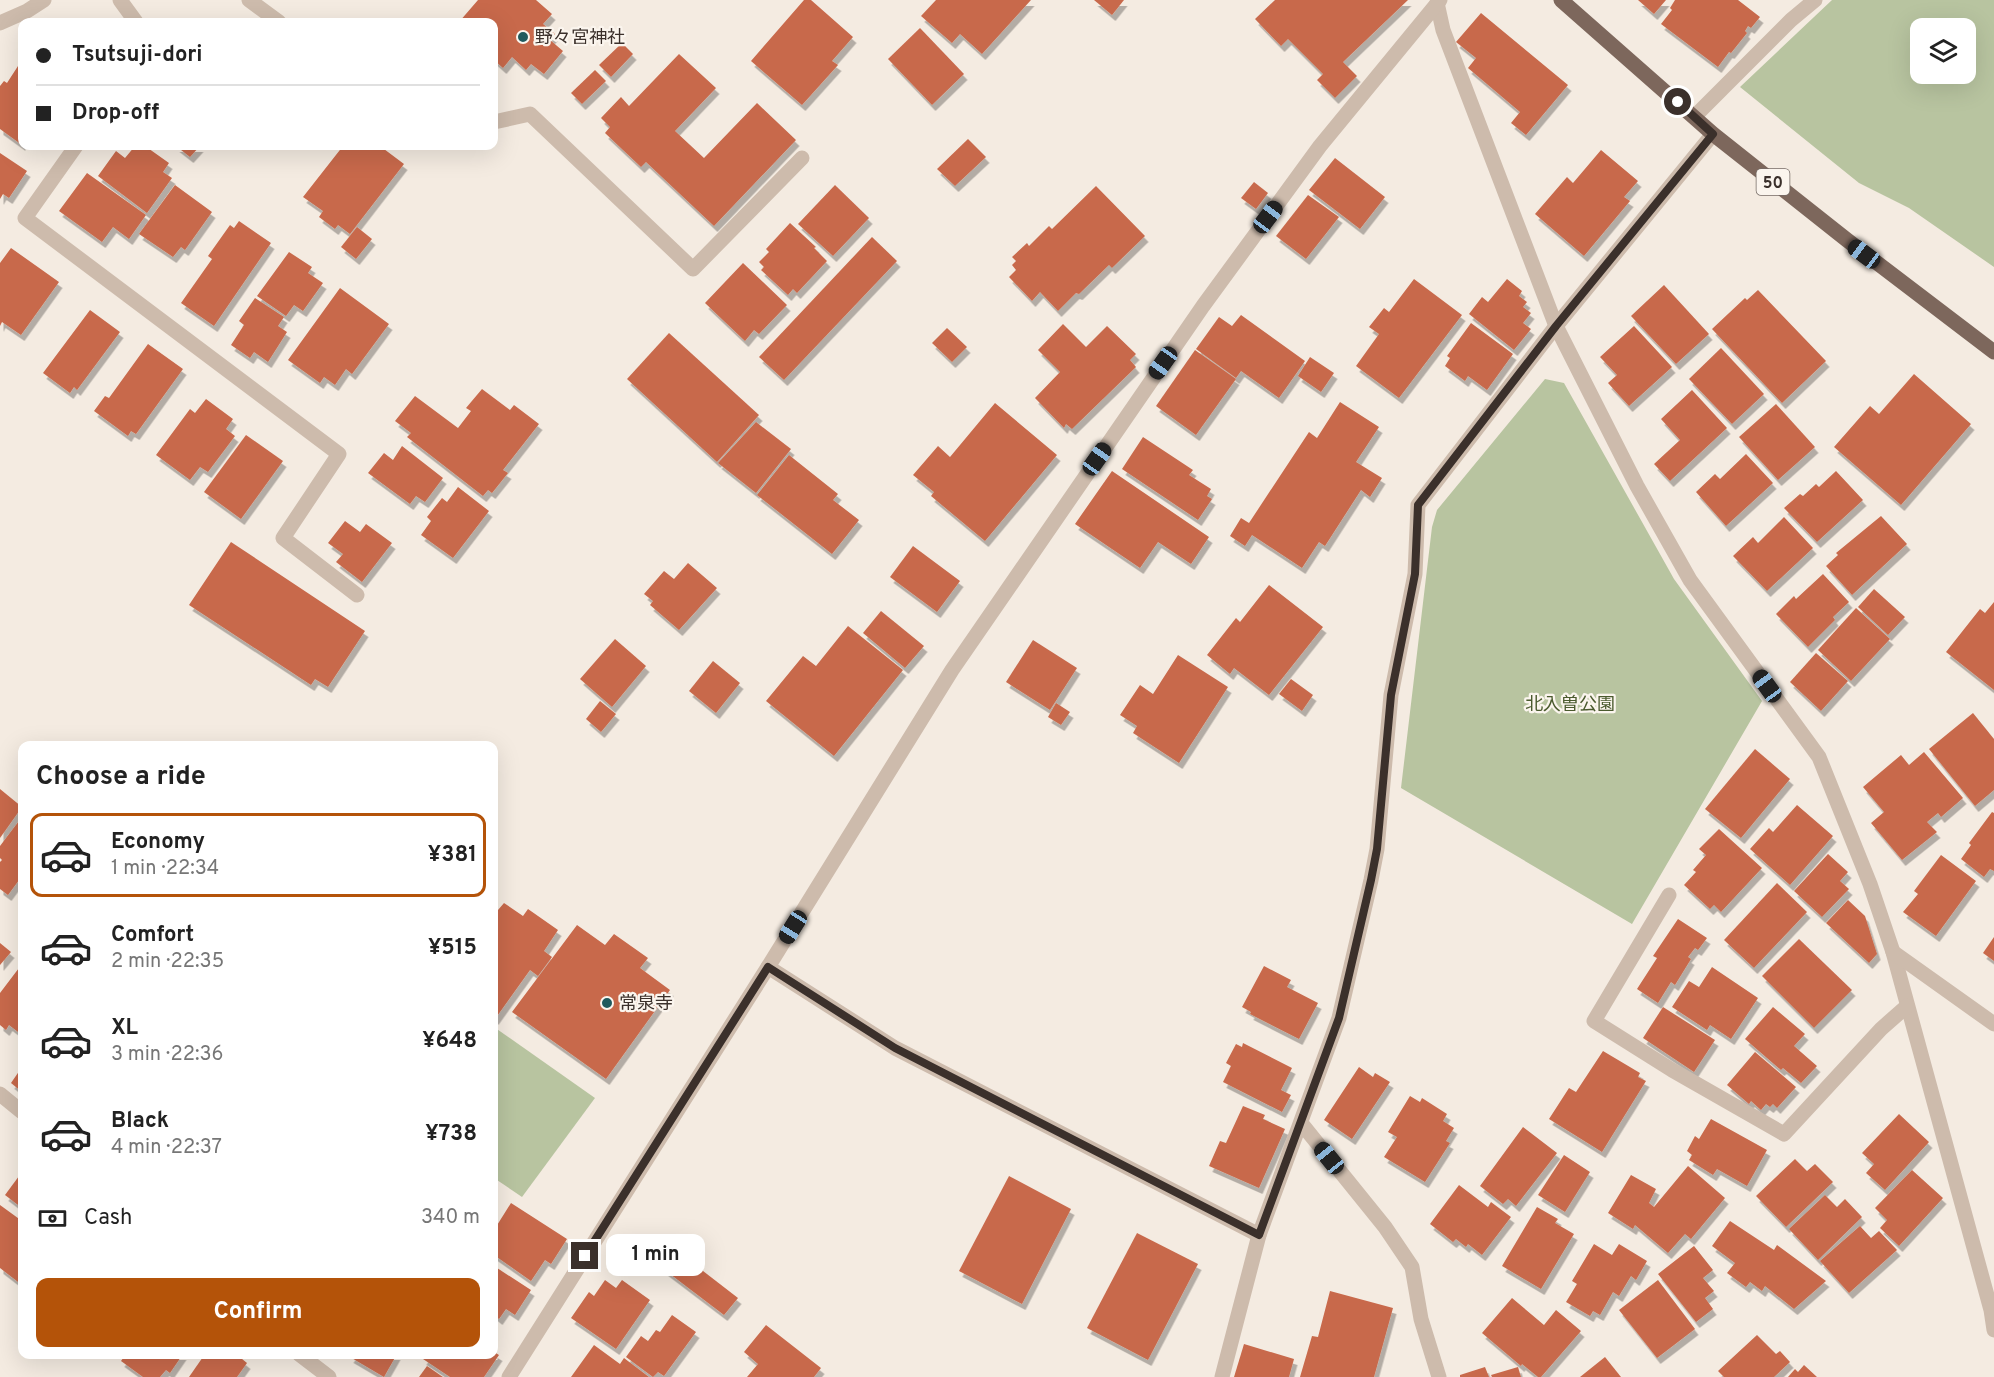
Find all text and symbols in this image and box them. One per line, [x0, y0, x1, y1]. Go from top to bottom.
map controls [1910, 18, 1976, 84]
button: layers [1910, 18, 1976, 84]
place label: 野々宮神社 [535, 27, 625, 50]
marker: 野々宮神社 [516, 30, 530, 44]
text: Tsutsuji-dori [72, 42, 203, 69]
route start [1664, 88, 1691, 115]
text: Drop-off [72, 100, 159, 127]
road number: 50 [1756, 169, 1790, 195]
car [1250, 197, 1286, 237]
car [1844, 236, 1884, 272]
car [1145, 343, 1181, 383]
car [1079, 439, 1115, 479]
car [1749, 666, 1785, 706]
park label: 北入曽公園 [1525, 694, 1615, 717]
text: Choose a ride [36, 760, 206, 794]
icon: car [39, 828, 93, 882]
text: Economy [111, 829, 205, 856]
text: ¥381 [428, 842, 477, 869]
text: 1 min · 22:34 [111, 856, 219, 882]
car [776, 907, 810, 947]
icon: car [39, 921, 93, 975]
text: Comfort [111, 922, 194, 949]
text: ¥515 [428, 935, 477, 962]
text: 2 min · 22:35 [111, 949, 224, 975]
place label: 常泉寺 [619, 993, 673, 1016]
marker: 常泉寺 [600, 996, 614, 1010]
icon: car [39, 1014, 93, 1068]
text: XL [111, 1015, 138, 1042]
text: ¥648 [422, 1028, 477, 1055]
text: 3 min · 22:36 [111, 1042, 223, 1068]
icon: car [39, 1107, 93, 1161]
text: Black [111, 1108, 169, 1135]
text: ¥738 [425, 1121, 477, 1148]
text: 4 min · 22:37 [111, 1135, 222, 1161]
car [1311, 1138, 1347, 1178]
icon: cash [36, 1202, 69, 1235]
text: Cash [84, 1205, 133, 1232]
text: 340 m [421, 1205, 480, 1231]
callout: 1 min [606, 1235, 705, 1277]
route end [571, 1242, 598, 1269]
text: 1 min [631, 1242, 680, 1268]
button: Confirm [36, 1278, 480, 1347]

